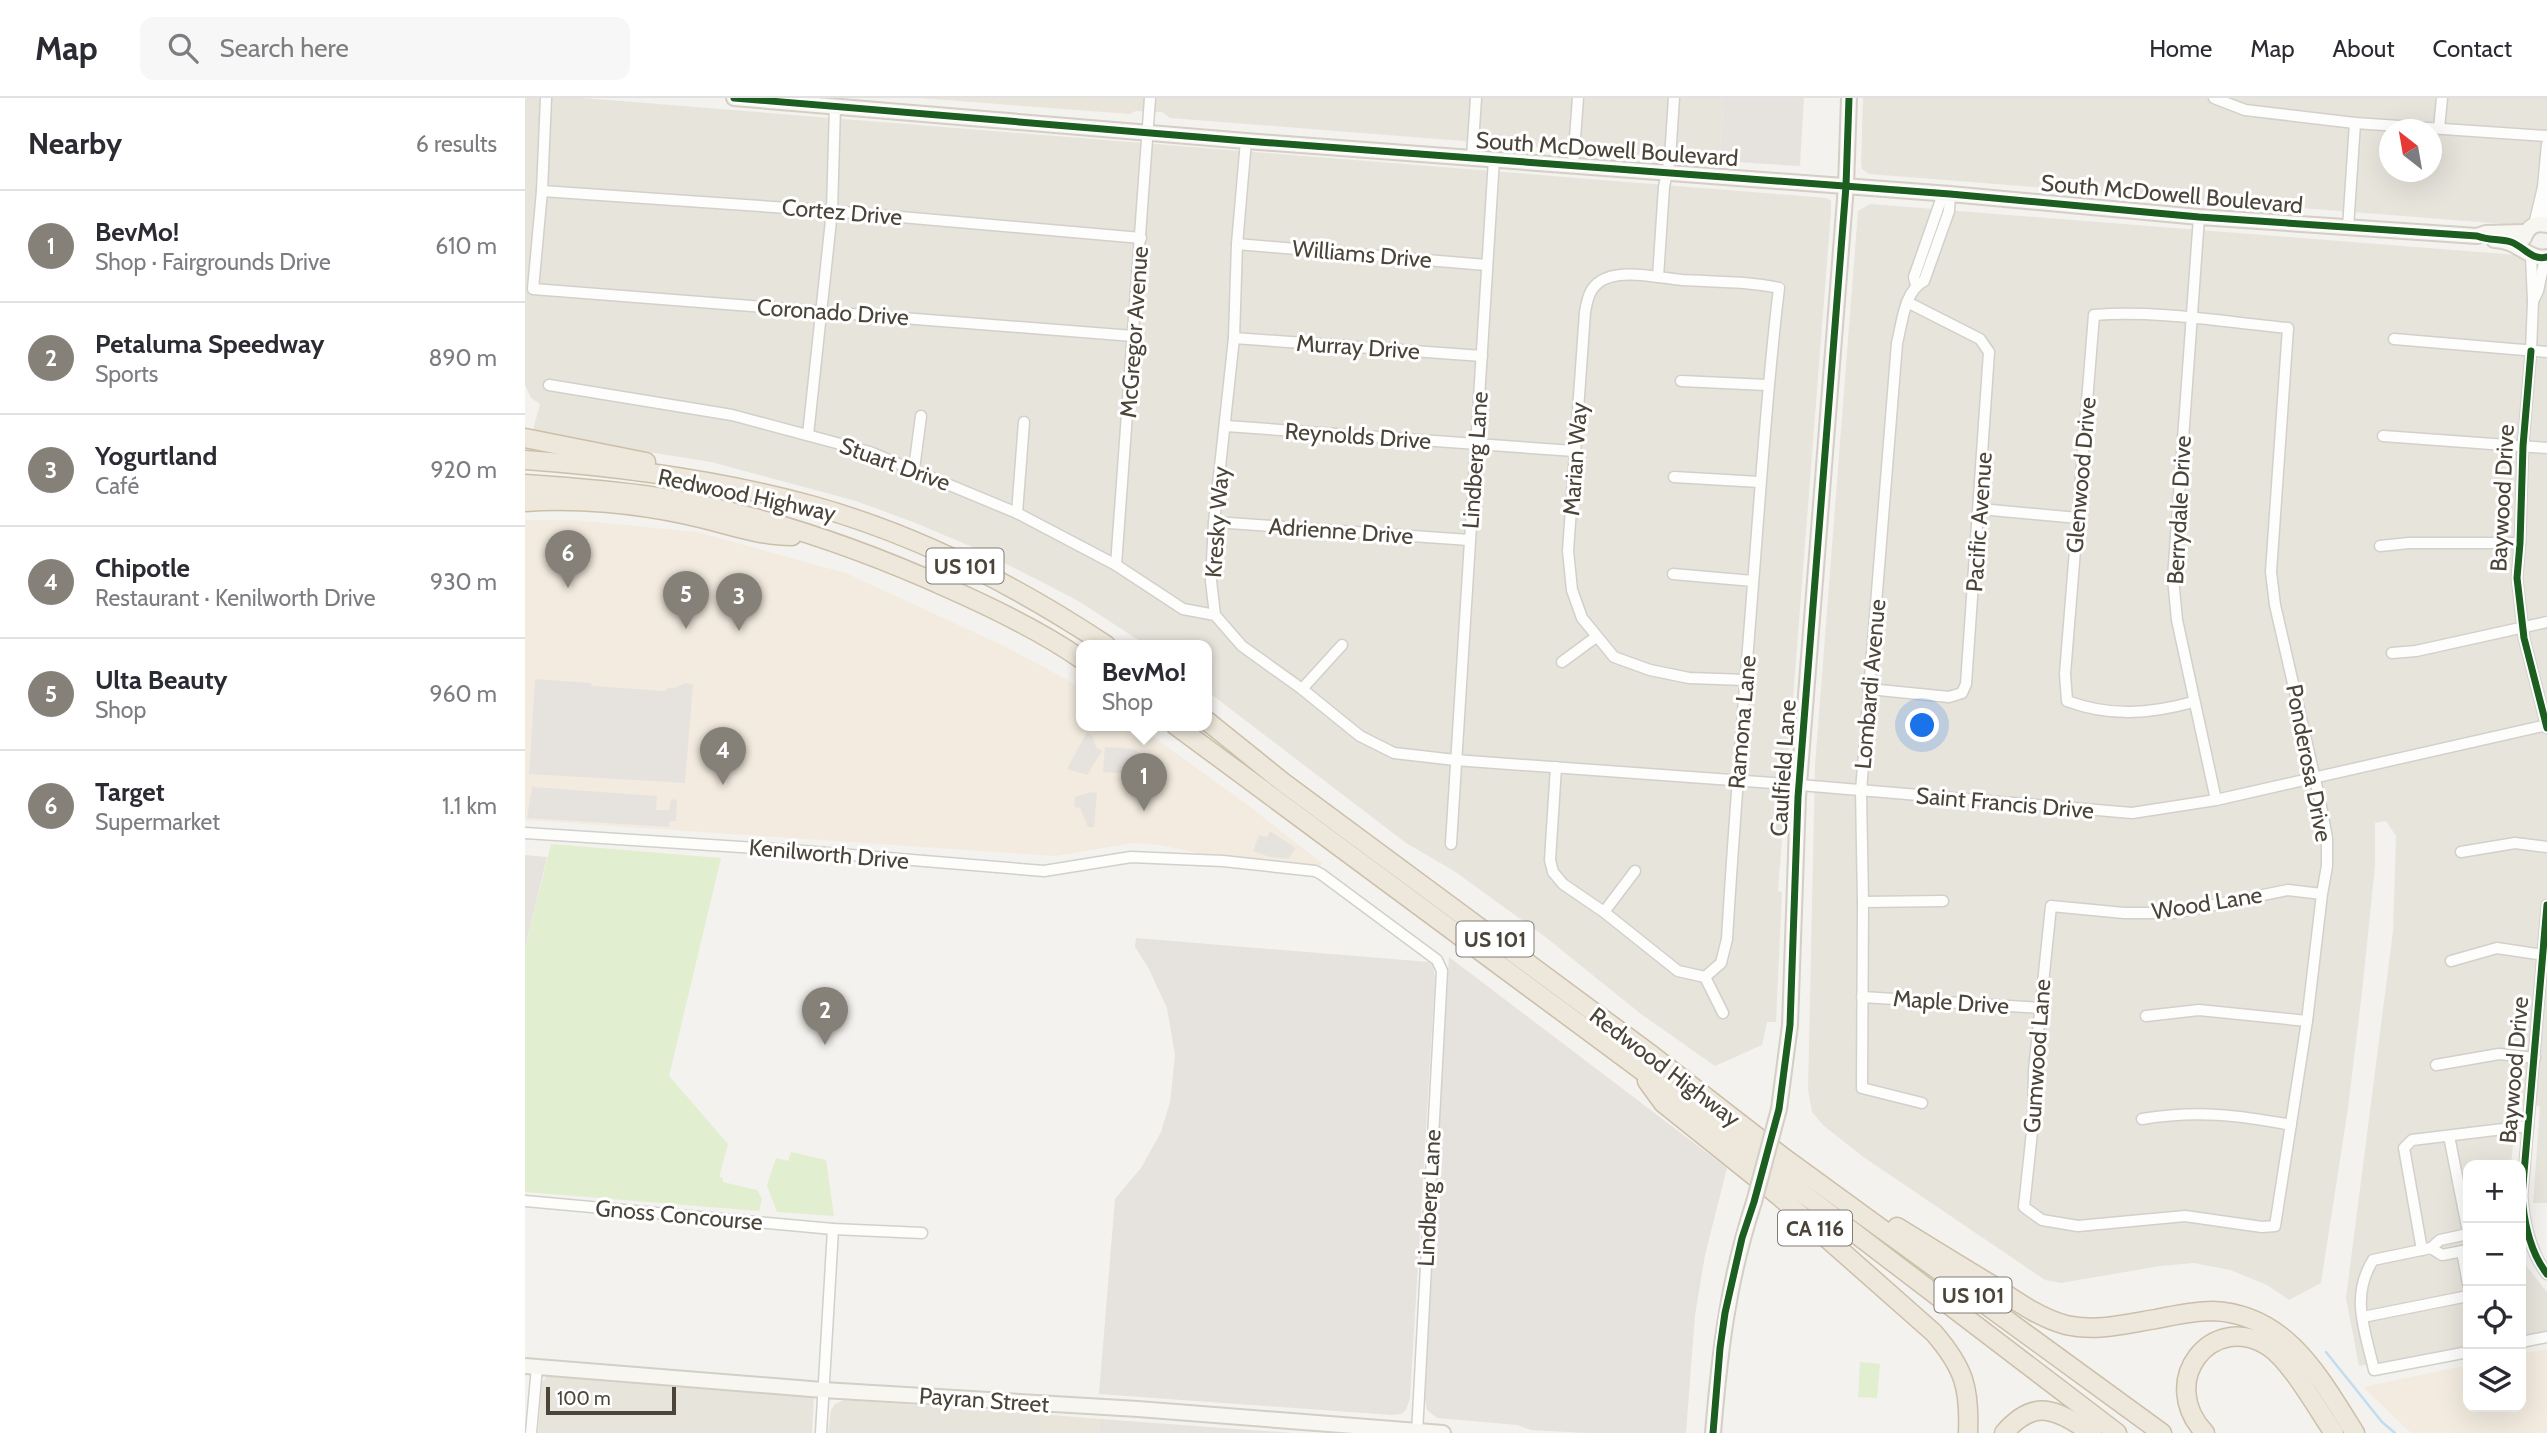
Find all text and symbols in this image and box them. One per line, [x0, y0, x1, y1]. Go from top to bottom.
search box [140, 17, 630, 80]
text: Map [35, 28, 98, 68]
icon: search [164, 29, 202, 67]
text: Search here [220, 32, 349, 64]
text: Home [2149, 34, 2212, 63]
text: Map [2250, 34, 2295, 63]
text: About [2333, 34, 2395, 63]
text: Contact [2433, 34, 2512, 63]
north arrow [2379, 119, 2442, 182]
text: Nearby [28, 125, 122, 162]
street label: South McDowell Boulevard [1475, 126, 1739, 172]
text: 6 results [416, 130, 497, 158]
street label: South McDowell Boulevard [2040, 169, 2304, 219]
street label: Cortez Drive [781, 193, 904, 231]
text: BevMo! [95, 216, 179, 248]
text: 1 [47, 232, 55, 260]
text: 610 m [435, 232, 497, 260]
street label: Williams Drive [1291, 234, 1433, 274]
street label: McGregor Avenue [1114, 245, 1154, 419]
text: Shop · Fairgrounds Drive [95, 248, 331, 276]
street label: Coronado Drive [756, 293, 910, 331]
text: Petaluma Speedway [95, 328, 324, 360]
street label: Murray Drive [1295, 329, 1421, 365]
text: 2 [45, 344, 57, 372]
text: 890 m [429, 344, 497, 372]
text: Sports [95, 360, 158, 388]
street label: Lindberg Lane [1456, 390, 1494, 530]
street label: Glenwood Drive [2060, 396, 2102, 554]
street label: Marian Way [1557, 401, 1593, 517]
street label: Reynolds Drive [1284, 417, 1432, 455]
street label: Baywood Drive [2484, 423, 2520, 572]
street label: Stuart Drive [836, 431, 954, 497]
street label: Berrydale Drive [2161, 435, 2197, 585]
text: Yogurtland [95, 440, 217, 472]
street label: Pacific Avenue [1960, 451, 1998, 593]
text: 3 [45, 456, 57, 484]
text: 920 m [430, 456, 497, 484]
street label: Redwood Highway [655, 462, 839, 528]
street label: Kresky Way [1199, 465, 1235, 579]
text: Café [95, 472, 139, 500]
street label: Adrienne Drive [1268, 512, 1414, 550]
pin: 6 [545, 530, 591, 588]
road number: US 101 [927, 548, 1003, 584]
text: Chipotle [95, 552, 190, 584]
text: 4 [44, 568, 58, 596]
text: 930 m [430, 568, 497, 596]
pin: 5 [663, 571, 709, 629]
pin: 3 [716, 573, 762, 631]
text: Restaurant · Kenilworth Drive [95, 584, 375, 612]
street label: Lombardi Avenue [1849, 598, 1891, 770]
popup [1076, 640, 1212, 731]
street label: Ramona Lane [1722, 654, 1762, 790]
text: BevMo! [1102, 656, 1186, 688]
text: Ulta Beauty [95, 664, 228, 696]
text: 5 [45, 680, 57, 708]
text: 960 m [429, 680, 497, 708]
street label: Ponderosa Drive [2280, 682, 2338, 844]
text: Shop [1102, 688, 1153, 716]
text: Shop [95, 696, 146, 724]
street label: Caulfield Lane [1764, 698, 1802, 838]
your location [1905, 708, 1939, 742]
pin: 4 [700, 727, 746, 785]
pin: 1 [1121, 753, 1167, 811]
text: Target [95, 776, 165, 808]
street label: Saint Francis Drive [1915, 781, 2095, 825]
text: 6 [45, 792, 57, 820]
text: 1.1 km [442, 792, 497, 820]
text: Supermarket [95, 808, 220, 836]
street label: Kenilworth Drive [748, 833, 910, 875]
street label: Wood Lane [2150, 880, 2264, 926]
road number: US 101 [1457, 922, 1534, 956]
street label: Gumwood Lane [2018, 978, 2056, 1134]
street label: Maple Drive [1892, 984, 2010, 1020]
pin: 2 [802, 987, 848, 1045]
street label: Baywood Drive [2494, 995, 2534, 1145]
street label: Redwood Highway [1584, 1001, 1746, 1133]
street label: Lindberg Lane [1411, 1128, 1447, 1267]
map controls [2463, 1160, 2526, 1412]
button: + [2463, 1160, 2526, 1223]
street label: Gnoss Concourse [594, 1194, 764, 1236]
road number: CA 116 [1778, 1210, 1852, 1246]
button: − [2463, 1223, 2526, 1286]
road number: US 101 [1935, 1278, 2011, 1312]
button: locate [2463, 1286, 2526, 1349]
button: layers [2463, 1349, 2526, 1412]
street label: Payran Street [918, 1381, 1050, 1419]
scale bar [546, 1384, 675, 1416]
text: 100 m [557, 1387, 611, 1410]

